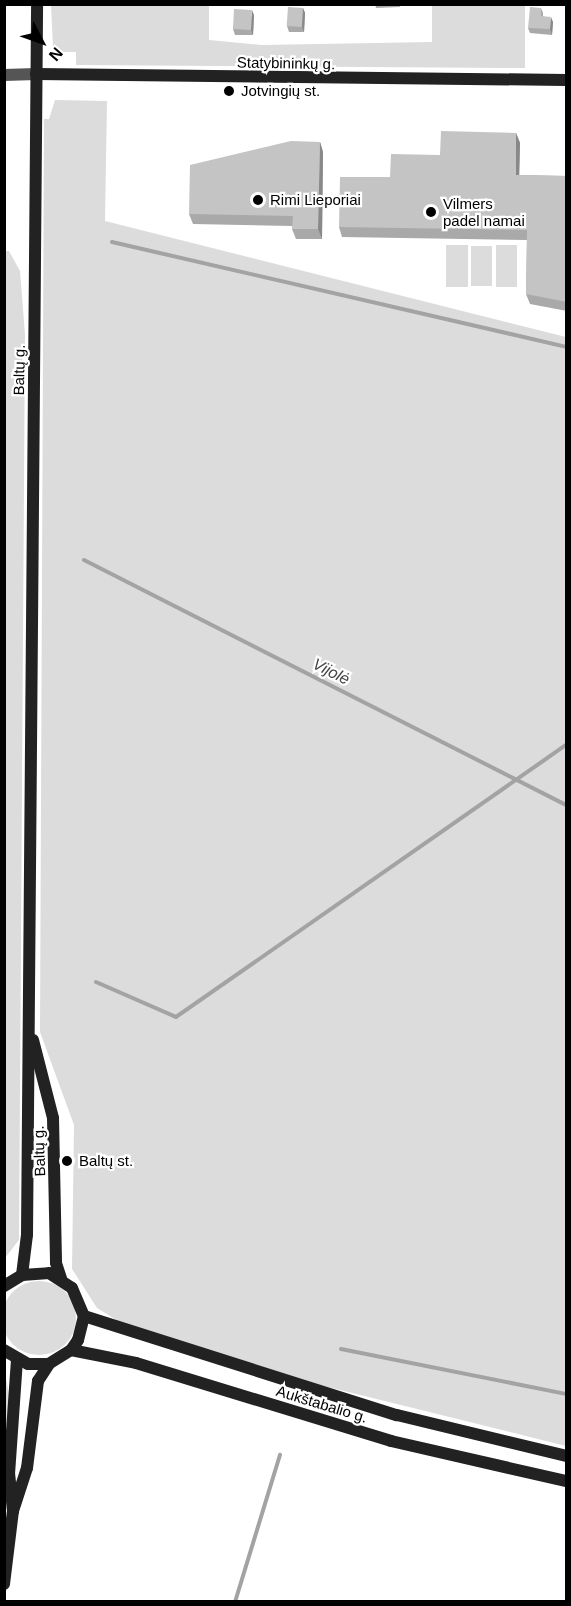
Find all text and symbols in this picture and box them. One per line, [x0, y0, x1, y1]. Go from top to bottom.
north arrow [12, 12, 72, 72]
text: N [46, 44, 66, 64]
street label: Statybininkų g. [237, 53, 335, 73]
place label: Jotvingių st. [241, 82, 320, 100]
marker: Jotvingių st. [222, 84, 236, 98]
place label: Rimi Lieporiai [270, 191, 361, 209]
marker: Rimi Lieporiai [251, 193, 265, 207]
place label: Vilmers padel namai [443, 194, 525, 229]
marker: Vilmers padel namai [424, 205, 438, 219]
street label: Baltų g. [10, 344, 28, 396]
water label: Vijolė [309, 655, 353, 689]
street label: Baltų g. [29, 1125, 49, 1177]
place label: Baltų st. [79, 1152, 133, 1170]
marker: Baltų st. [60, 1154, 74, 1168]
street label: Aukštabalio g. [274, 1382, 370, 1426]

